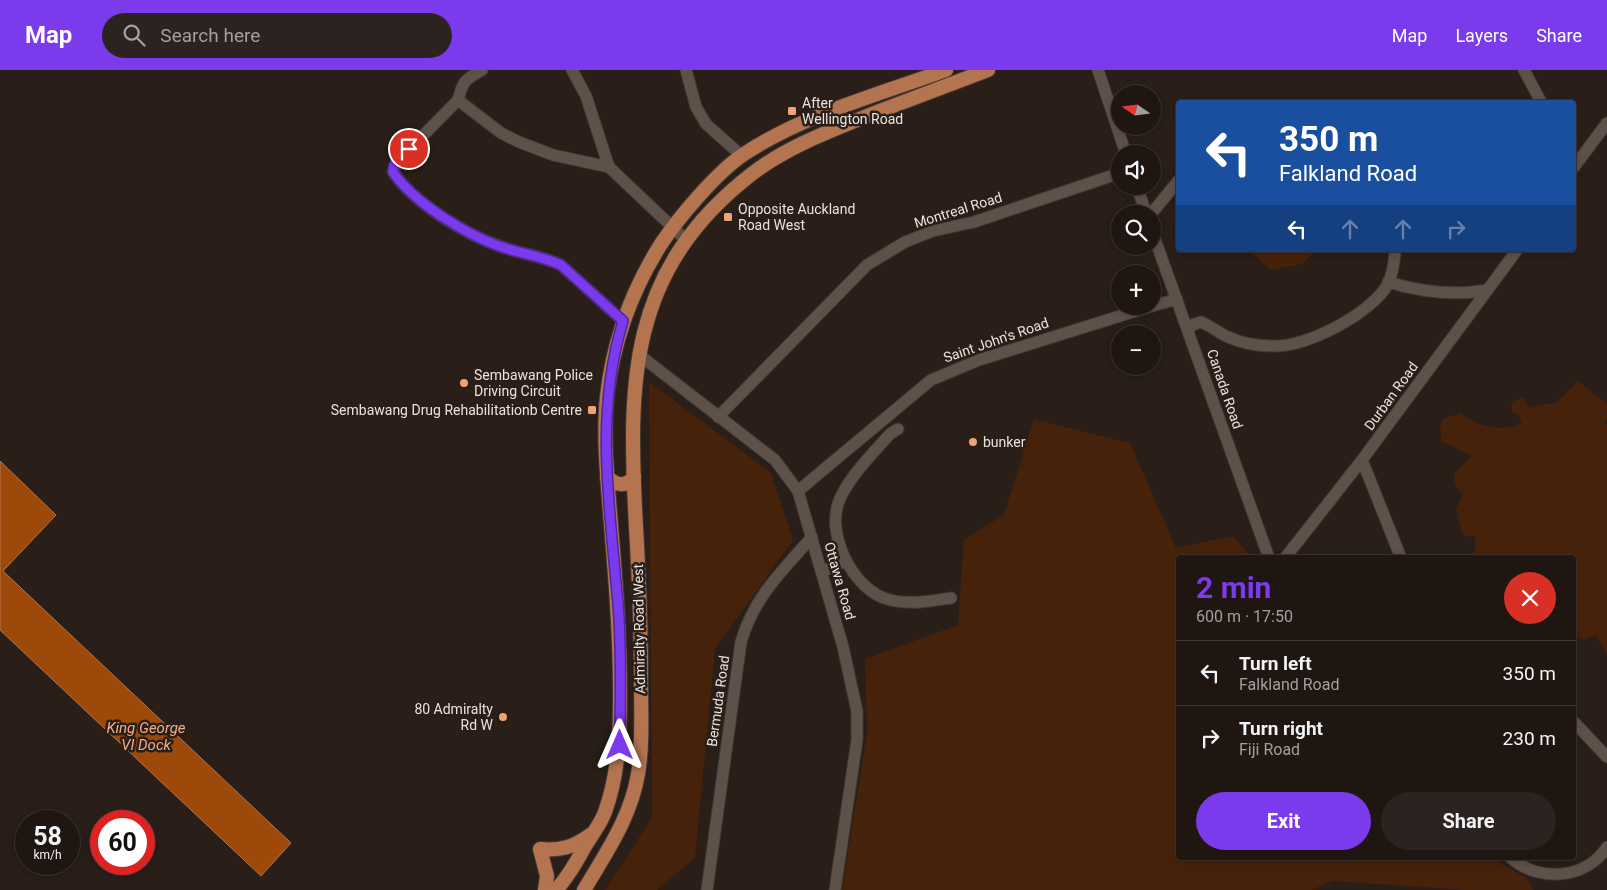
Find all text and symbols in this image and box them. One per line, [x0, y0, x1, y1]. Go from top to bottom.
search box [102, 13, 452, 58]
text: Map [25, 21, 72, 49]
icon: search [120, 21, 148, 49]
text: Search here [160, 24, 260, 47]
text: Map [1392, 25, 1427, 46]
text: Layers [1455, 25, 1508, 46]
text: Share [1536, 25, 1582, 46]
north arrow [1111, 85, 1161, 135]
map controls [1111, 85, 1161, 375]
place label: After Wellington Road [802, 95, 903, 127]
marker: After Wellington Road [786, 105, 798, 117]
text: 350 m [1279, 119, 1378, 160]
icon: left [1196, 120, 1261, 185]
pin [388, 128, 430, 170]
icon: arrive [395, 135, 423, 163]
button: sound [1111, 145, 1161, 195]
text: Falkland Road [1279, 161, 1417, 186]
street label: Montreal Road [912, 189, 1004, 231]
place label: Opposite Auckland Road West [738, 201, 855, 233]
button: search [1111, 205, 1161, 255]
marker: Opposite Auckland Road West [722, 211, 734, 223]
icon: left [1283, 215, 1311, 243]
icon: ahead [1336, 215, 1364, 243]
icon: ahead [1389, 215, 1417, 243]
icon: right [1442, 215, 1470, 243]
button: + [1111, 265, 1161, 315]
street label: Saint John's Road [941, 314, 1051, 366]
button: − [1111, 325, 1161, 375]
street label: Canada Road [1204, 347, 1246, 431]
street label: Durban Road [1361, 359, 1421, 433]
place label: Sembawang Police Driving Circuit [474, 367, 593, 399]
marker: Sembawang Police Driving Circuit [458, 377, 470, 389]
place label: Sembawang Drug Rehabilitationb Centre [331, 402, 582, 418]
marker: Sembawang Drug Rehabilitationb Centre [586, 404, 598, 416]
place label: bunker [983, 434, 1026, 450]
marker: bunker [967, 436, 979, 448]
street label: Ottawa Road [821, 540, 859, 622]
street label: Admiralty Road West [630, 564, 648, 694]
text: 2 min [1196, 570, 1271, 605]
button: close [1504, 572, 1556, 624]
text: 600 m · 17:50 [1196, 607, 1293, 626]
text: Turn left [1239, 652, 1312, 675]
street label: Bermuda Road [704, 654, 732, 748]
icon: left [1196, 659, 1224, 687]
text: 350 m [1503, 662, 1556, 685]
text: Falkland Road [1239, 675, 1339, 694]
place label: 80 Admiralty Rd W [414, 701, 494, 733]
marker: 80 Admiralty Rd W [497, 711, 509, 723]
text: Turn right [1239, 717, 1323, 740]
position arrow [593, 718, 645, 770]
water label: King George VI Dock [106, 719, 186, 754]
icon: right [1196, 724, 1224, 752]
text: 230 m [1503, 727, 1556, 750]
text: Fiji Road [1239, 740, 1300, 759]
button: Exit [1196, 792, 1371, 850]
button: Share [1381, 792, 1556, 850]
speed limit sign: 60 [90, 810, 155, 875]
text: 58 [33, 822, 62, 851]
text: km/h [33, 848, 62, 862]

